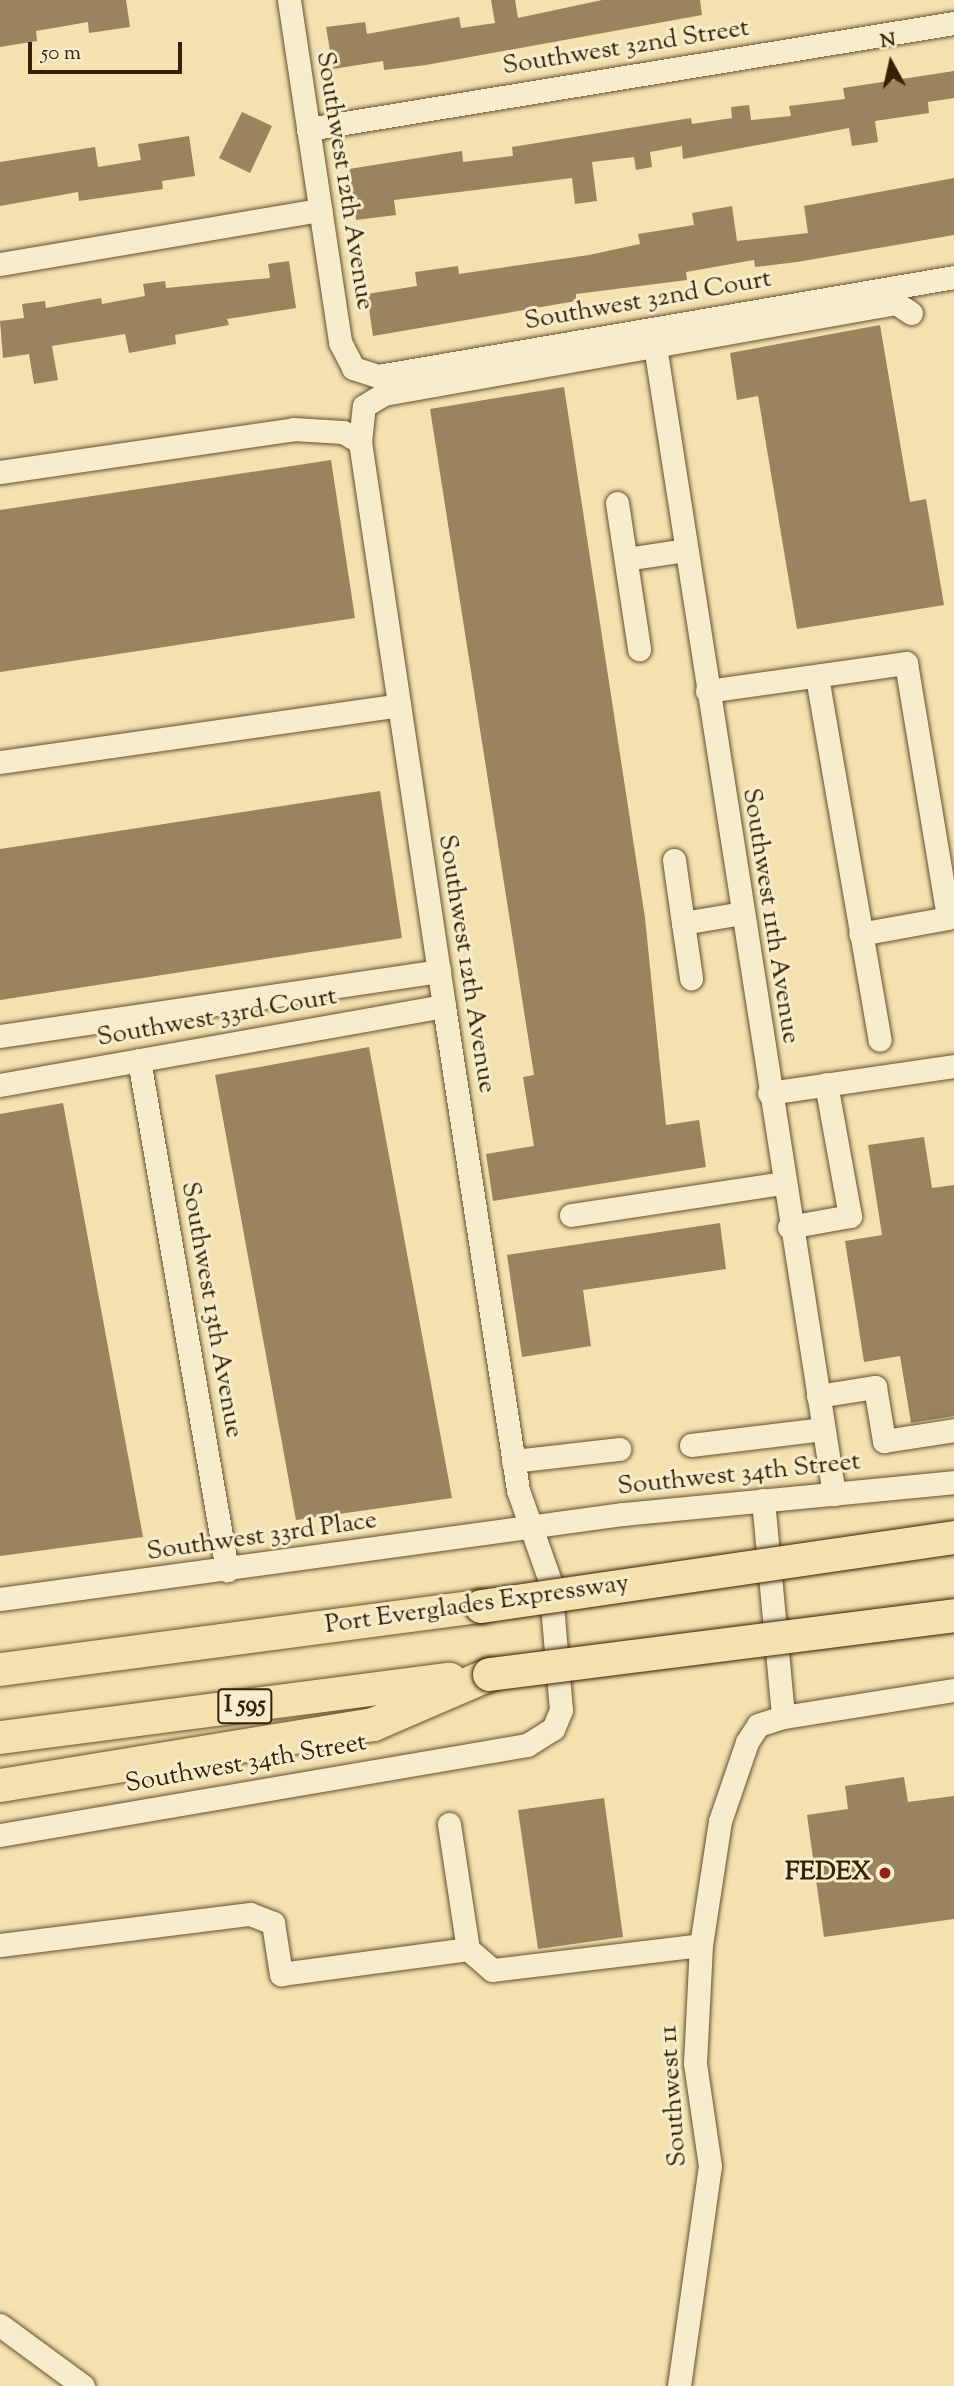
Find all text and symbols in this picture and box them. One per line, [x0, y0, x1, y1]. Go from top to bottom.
street label: Southwest 32nd Street [501, 13, 751, 83]
text: N [879, 27, 897, 56]
scale bar [32, 28, 186, 72]
north arrow [856, 28, 926, 98]
text: 50 m [41, 39, 81, 69]
street label: Southwest 12th Avenue [308, 49, 380, 313]
street label: Southwest 32nd Court [522, 264, 774, 338]
street label: Southwest 11th Avenue [734, 786, 806, 1046]
street label: Southwest 12th Avenue [430, 832, 502, 1096]
street label: Southwest 33rd Court [95, 982, 339, 1054]
street label: Southwest 13th Avenue [173, 1179, 249, 1441]
street label: Southwest 34th Street [616, 1447, 862, 1503]
street label: Southwest 33rd Place [145, 1505, 379, 1569]
street label: Port Everglades Expressway [323, 1568, 631, 1642]
road number: I 595 [217, 1686, 273, 1726]
street label: Southwest 34th Street [123, 1727, 369, 1801]
place label: FEDEX [785, 1857, 871, 1889]
marker: FEDEX [877, 1865, 893, 1881]
street label: Southwest 11 [653, 2024, 695, 2168]

